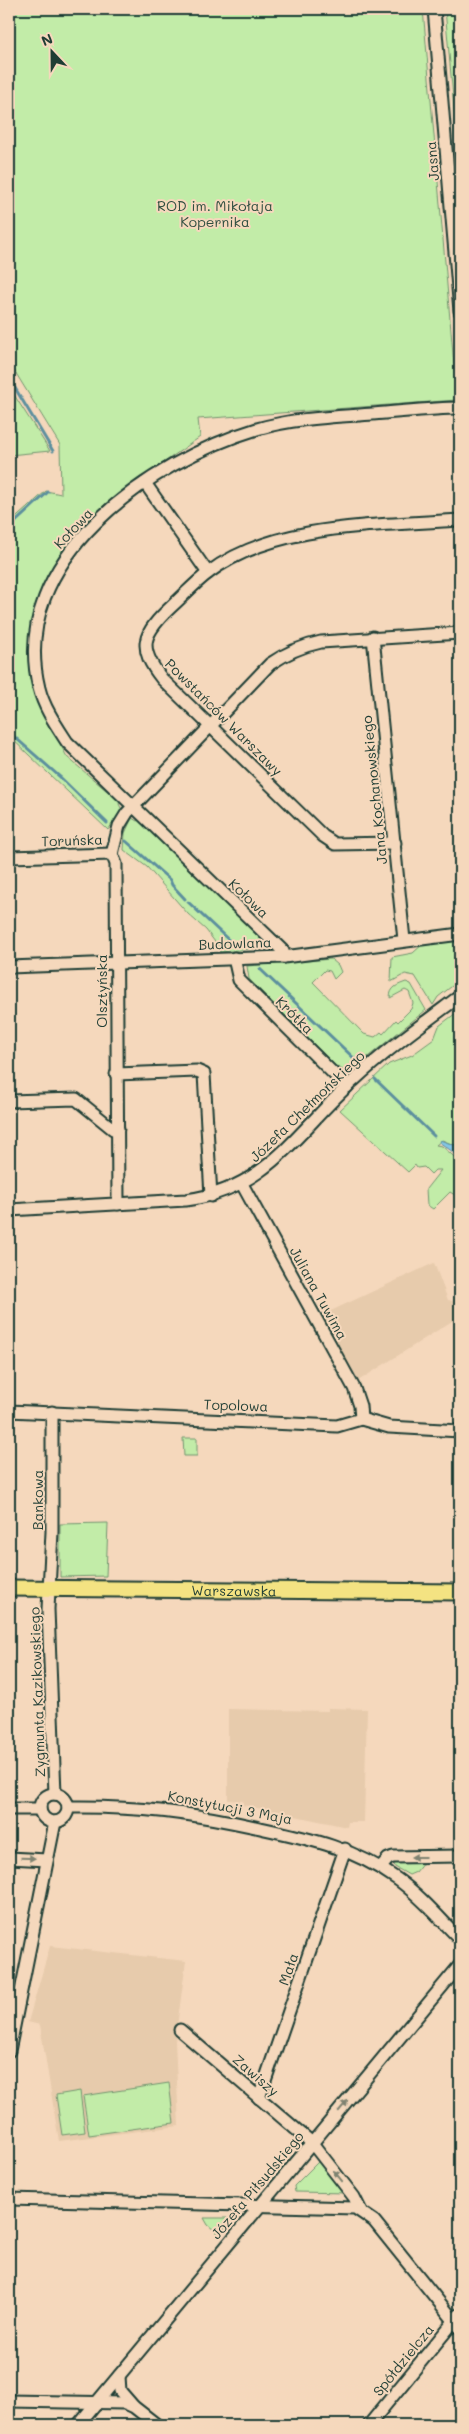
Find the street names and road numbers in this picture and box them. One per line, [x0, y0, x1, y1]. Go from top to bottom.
street label: Jasna [421, 140, 443, 182]
street label: Kołowa [49, 504, 97, 552]
street label: Powstańców Warszawy [161, 654, 287, 780]
street label: Jana Kochanowskiego [357, 715, 391, 865]
street label: Toruńska [41, 829, 103, 851]
street label: Kołowa [225, 874, 273, 922]
street label: Budowlana [198, 932, 272, 954]
street label: Olsztyńska [92, 954, 111, 1028]
street label: Krótka [272, 992, 318, 1038]
street label: Józefa Chełmońskiego [245, 1046, 369, 1166]
street label: Juliana Tuwima [286, 1243, 352, 1343]
street label: Topolowa [203, 1394, 269, 1416]
street label: Bankowa [28, 1470, 47, 1530]
street label: Warszawska [191, 1580, 277, 1600]
street label: Zygmunta Kazikowskiego [25, 1607, 49, 1777]
street label: Konstytucji 3 Maja [166, 1786, 294, 1828]
street label: Mała [274, 1950, 302, 1988]
street label: Zawiszy [229, 2050, 283, 2100]
street label: Józefa Piłsudskiego [206, 2127, 308, 2243]
street label: Spółdzielcza [368, 2320, 438, 2400]

